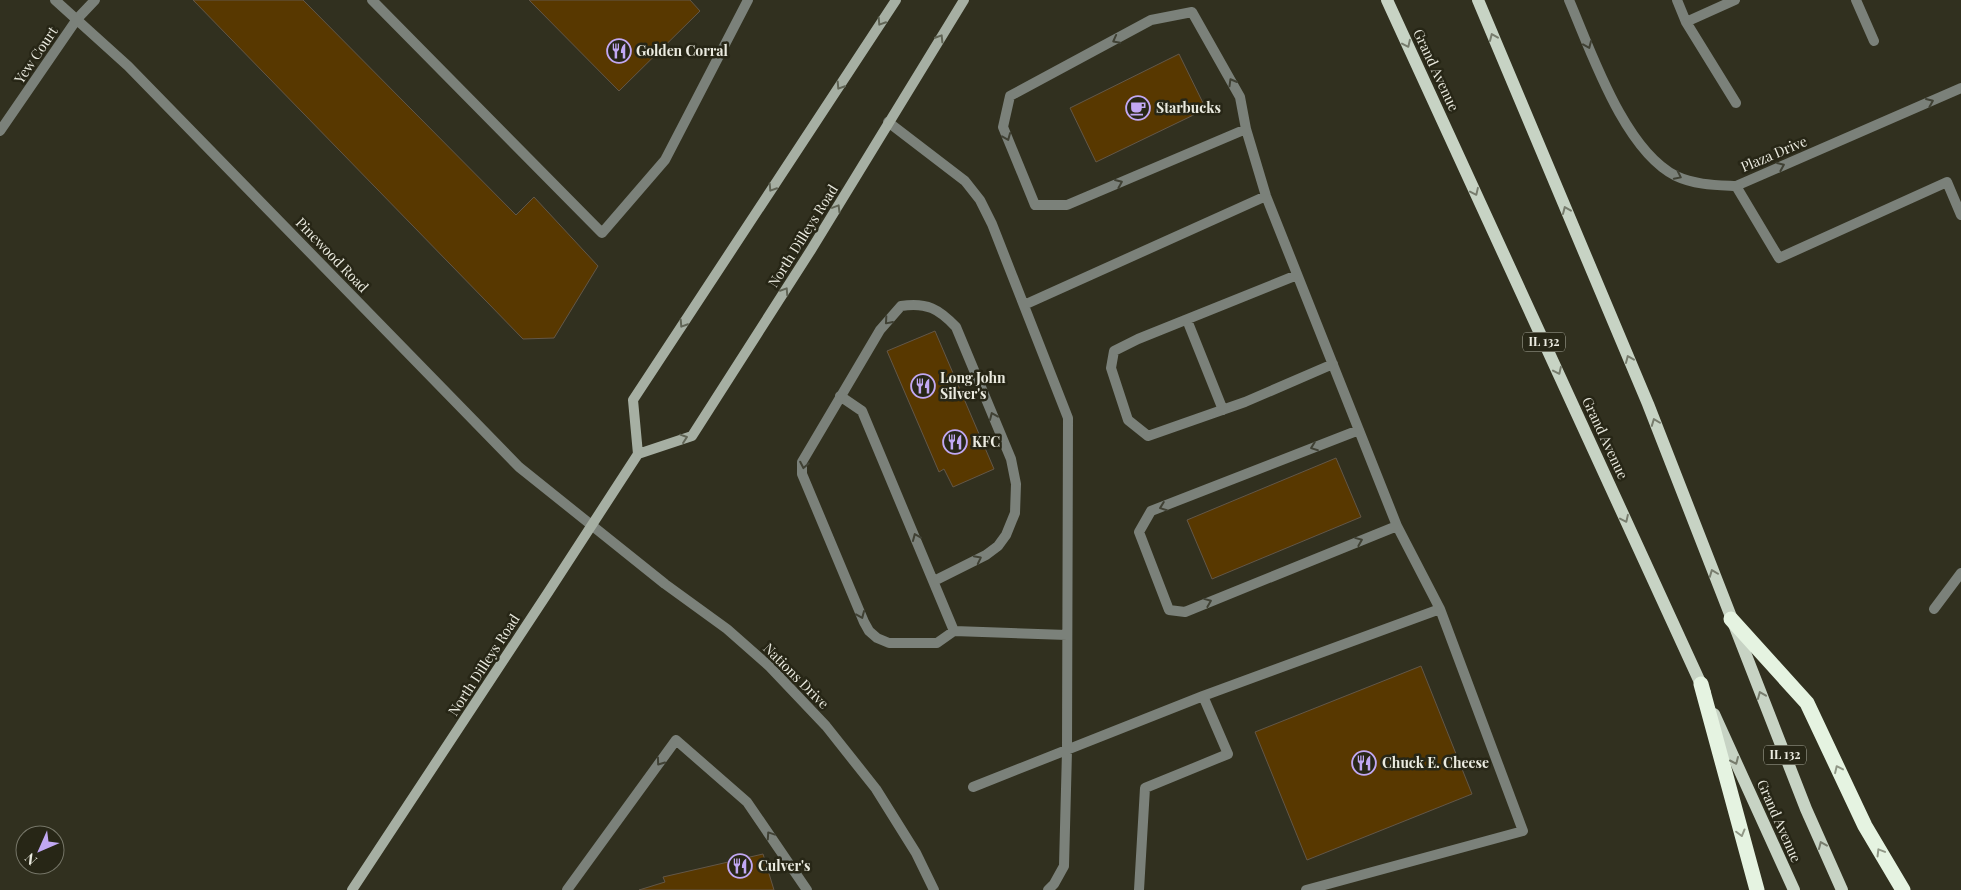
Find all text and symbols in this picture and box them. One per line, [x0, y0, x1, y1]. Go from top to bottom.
one-way arrow [878, 17, 887, 26]
street label: Yew Court [9, 22, 62, 88]
street label: Grand Avenue [1409, 26, 1464, 114]
one-way arrow [1112, 33, 1121, 43]
one-way arrow [1489, 33, 1500, 42]
one-way arrow [933, 34, 943, 43]
restaurant icon: Golden Corral [606, 38, 632, 64]
one-way arrow [1401, 39, 1412, 48]
one-way arrow [1582, 40, 1593, 49]
place label: Golden Corral [636, 41, 729, 60]
one-way arrow [1228, 79, 1238, 88]
one-way arrow [836, 80, 846, 89]
cafe icon: Starbucks [1125, 95, 1151, 121]
one-way arrow [1925, 97, 1934, 108]
place label: Starbucks [1156, 98, 1221, 117]
street label: Plaza Drive [1738, 131, 1810, 176]
one-way arrow [1001, 132, 1011, 141]
one-way arrow [1776, 162, 1785, 173]
one-way arrow [1673, 170, 1682, 180]
one-way arrow [1114, 178, 1123, 189]
street label: North Dilleys Road [763, 181, 842, 291]
one-way arrow [769, 182, 778, 192]
one-way arrow [1469, 187, 1480, 196]
one-way arrow [830, 205, 840, 214]
one-way arrow [1562, 206, 1572, 215]
street label: Pinewood Road [292, 213, 373, 296]
one-way arrow [779, 287, 789, 296]
one-way arrow [884, 315, 893, 324]
one-way arrow [680, 318, 689, 327]
road number: IL 132 [1523, 332, 1565, 352]
one-way arrow [1625, 355, 1636, 364]
one-way arrow [1551, 366, 1562, 375]
place label: Long John Silver's [940, 368, 1006, 403]
restaurant icon: Long John Silver's [910, 373, 936, 399]
street label: Grand Avenue [1578, 394, 1633, 482]
one-way arrow [989, 412, 1000, 421]
one-way arrow [1651, 418, 1661, 427]
restaurant icon: KFC [942, 429, 968, 455]
place label: KFC [972, 432, 1000, 451]
one-way arrow [679, 434, 688, 444]
one-way arrow [1310, 441, 1319, 452]
one-way arrow [799, 460, 809, 469]
one-way arrow [1159, 501, 1167, 511]
one-way arrow [1619, 514, 1630, 523]
one-way arrow [911, 533, 922, 542]
one-way arrow [1354, 537, 1363, 547]
one-way arrow [972, 555, 981, 565]
one-way arrow [1709, 570, 1719, 578]
one-way arrow [1204, 598, 1212, 608]
street label: North Dilleys Road [444, 610, 524, 719]
one-way arrow [854, 610, 865, 619]
street label: Nations Drive [759, 639, 833, 713]
one-way arrow [1757, 691, 1767, 700]
road number: IL 132 [1764, 746, 1806, 764]
restaurant icon: Chuck E. Cheese [1351, 750, 1377, 776]
place label: Chuck E. Cheese [1382, 753, 1489, 772]
one-way arrow [657, 756, 665, 765]
one-way arrow [1729, 756, 1740, 765]
one-way arrow [1834, 765, 1844, 774]
street label: Grand Avenue [1753, 776, 1806, 865]
north arrow [15, 825, 65, 875]
one-way arrow [1735, 828, 1746, 837]
one-way arrow [767, 831, 776, 841]
one-way arrow [1818, 841, 1829, 850]
one-way arrow [1877, 848, 1887, 857]
text: N [20, 849, 41, 870]
restaurant icon: Culver's [727, 853, 753, 879]
place label: Culver's [758, 856, 810, 875]

